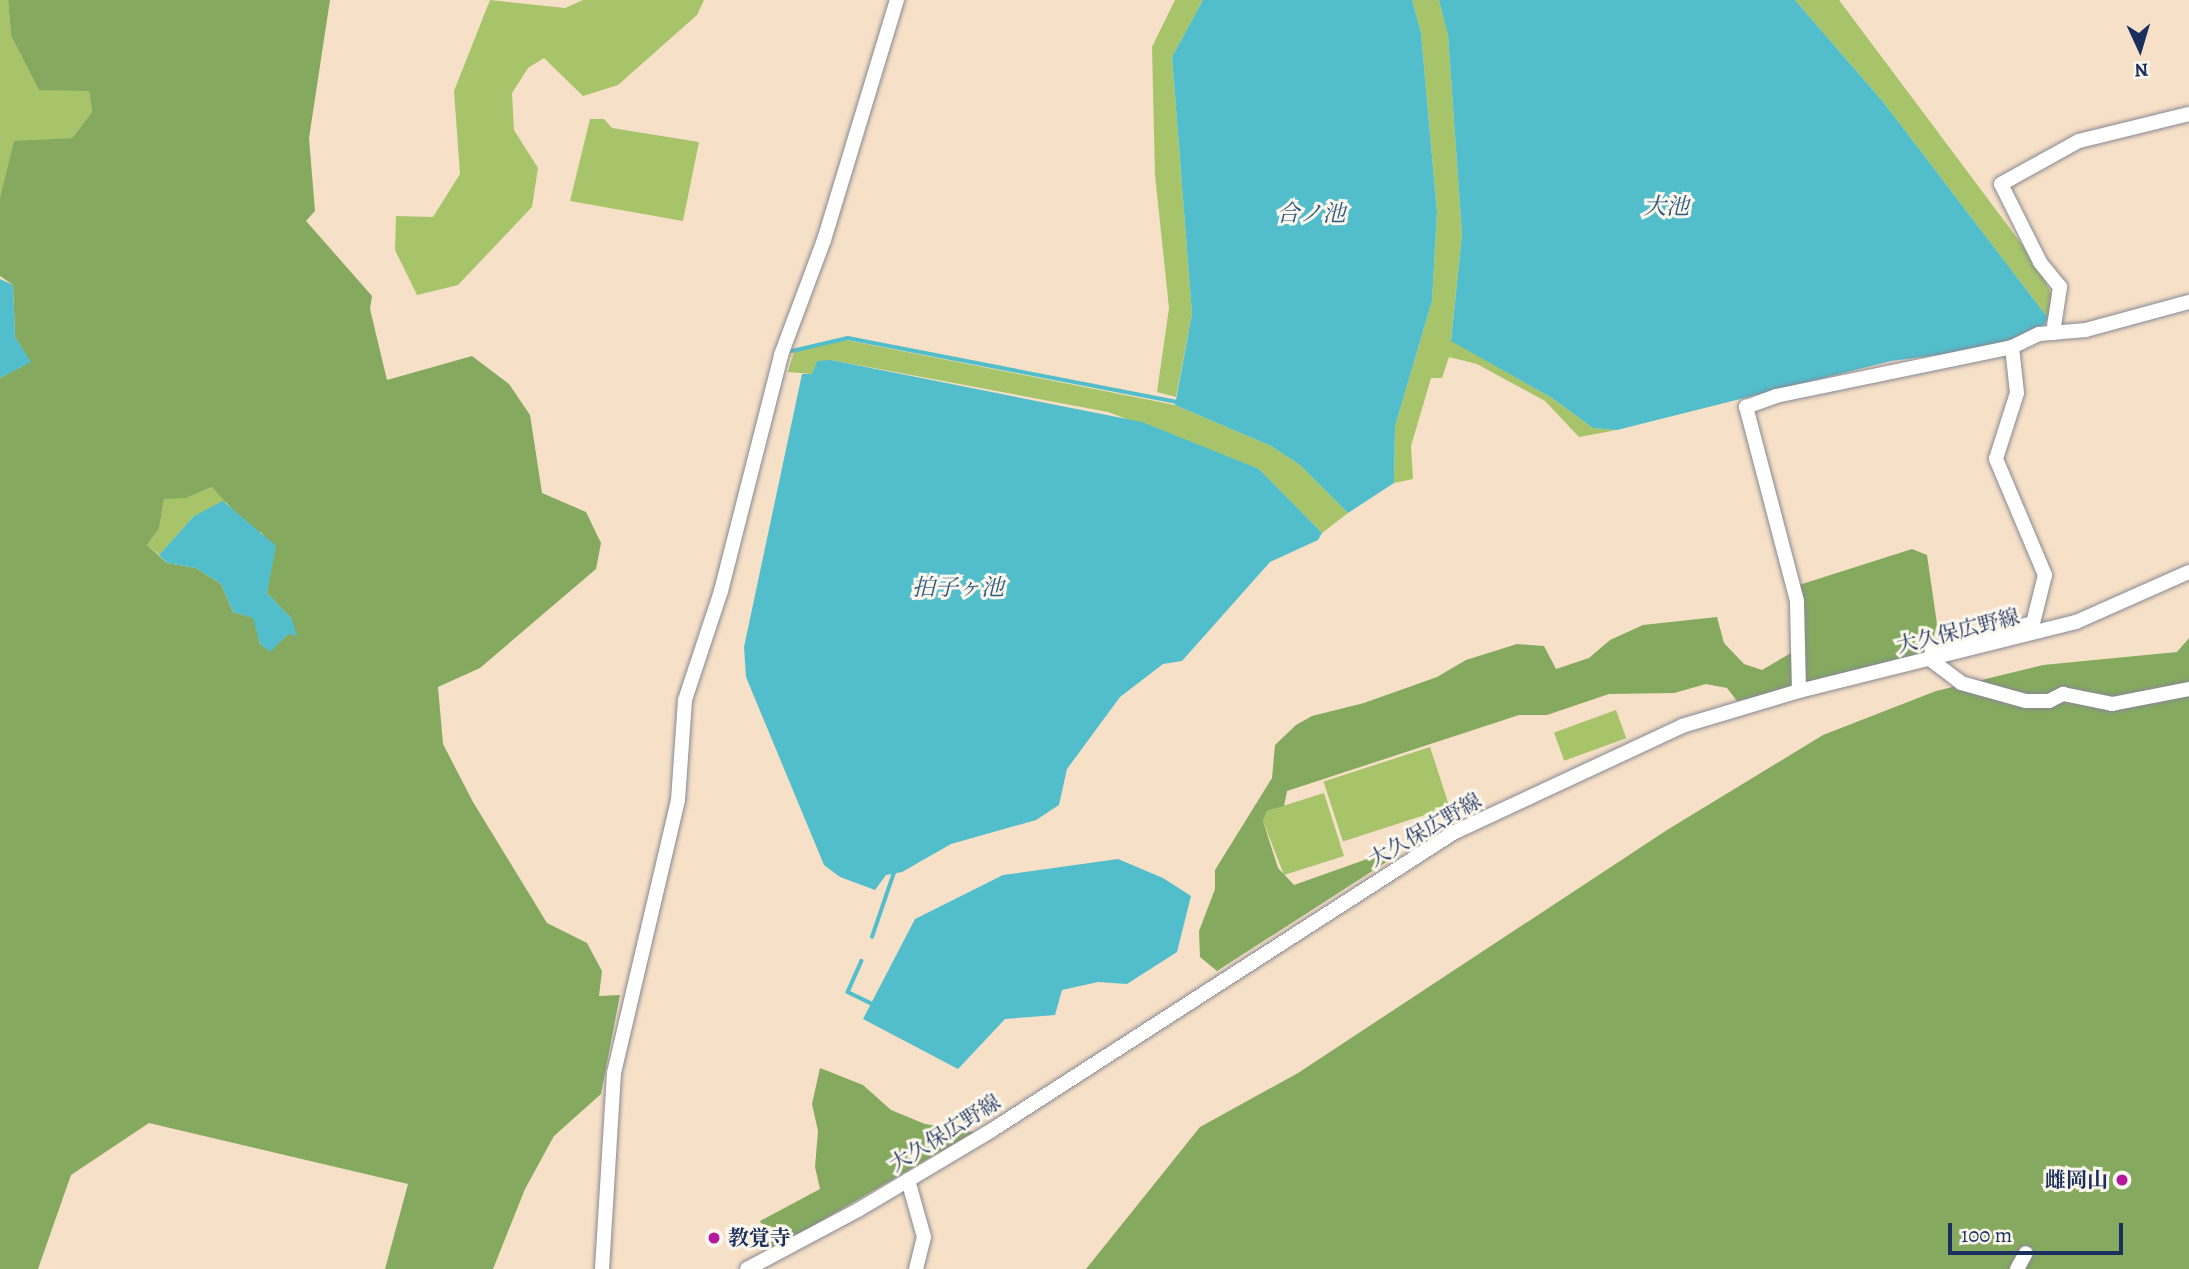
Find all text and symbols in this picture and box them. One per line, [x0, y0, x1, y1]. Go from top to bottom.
north arrow [2105, 14, 2175, 84]
text: N [2134, 56, 2149, 83]
water label: 大池 [1643, 193, 1689, 221]
water label: 合ノ池 [1277, 200, 1345, 228]
water label: 拍子ヶ池 [912, 574, 1004, 602]
street label: 大久保広野線 [1894, 604, 2022, 658]
street label: 大久保広野線 [1364, 788, 1486, 872]
street label: 大久保広野線 [885, 1089, 1005, 1177]
place label: 雌岡山 [2045, 1167, 2108, 1193]
marker: 雌岡山 [2114, 1172, 2130, 1188]
scale bar [1951, 1210, 2126, 1254]
text: 100 m [1961, 1221, 2012, 1249]
place label: 教覚寺 [728, 1225, 791, 1251]
marker: 教覚寺 [706, 1230, 722, 1246]

